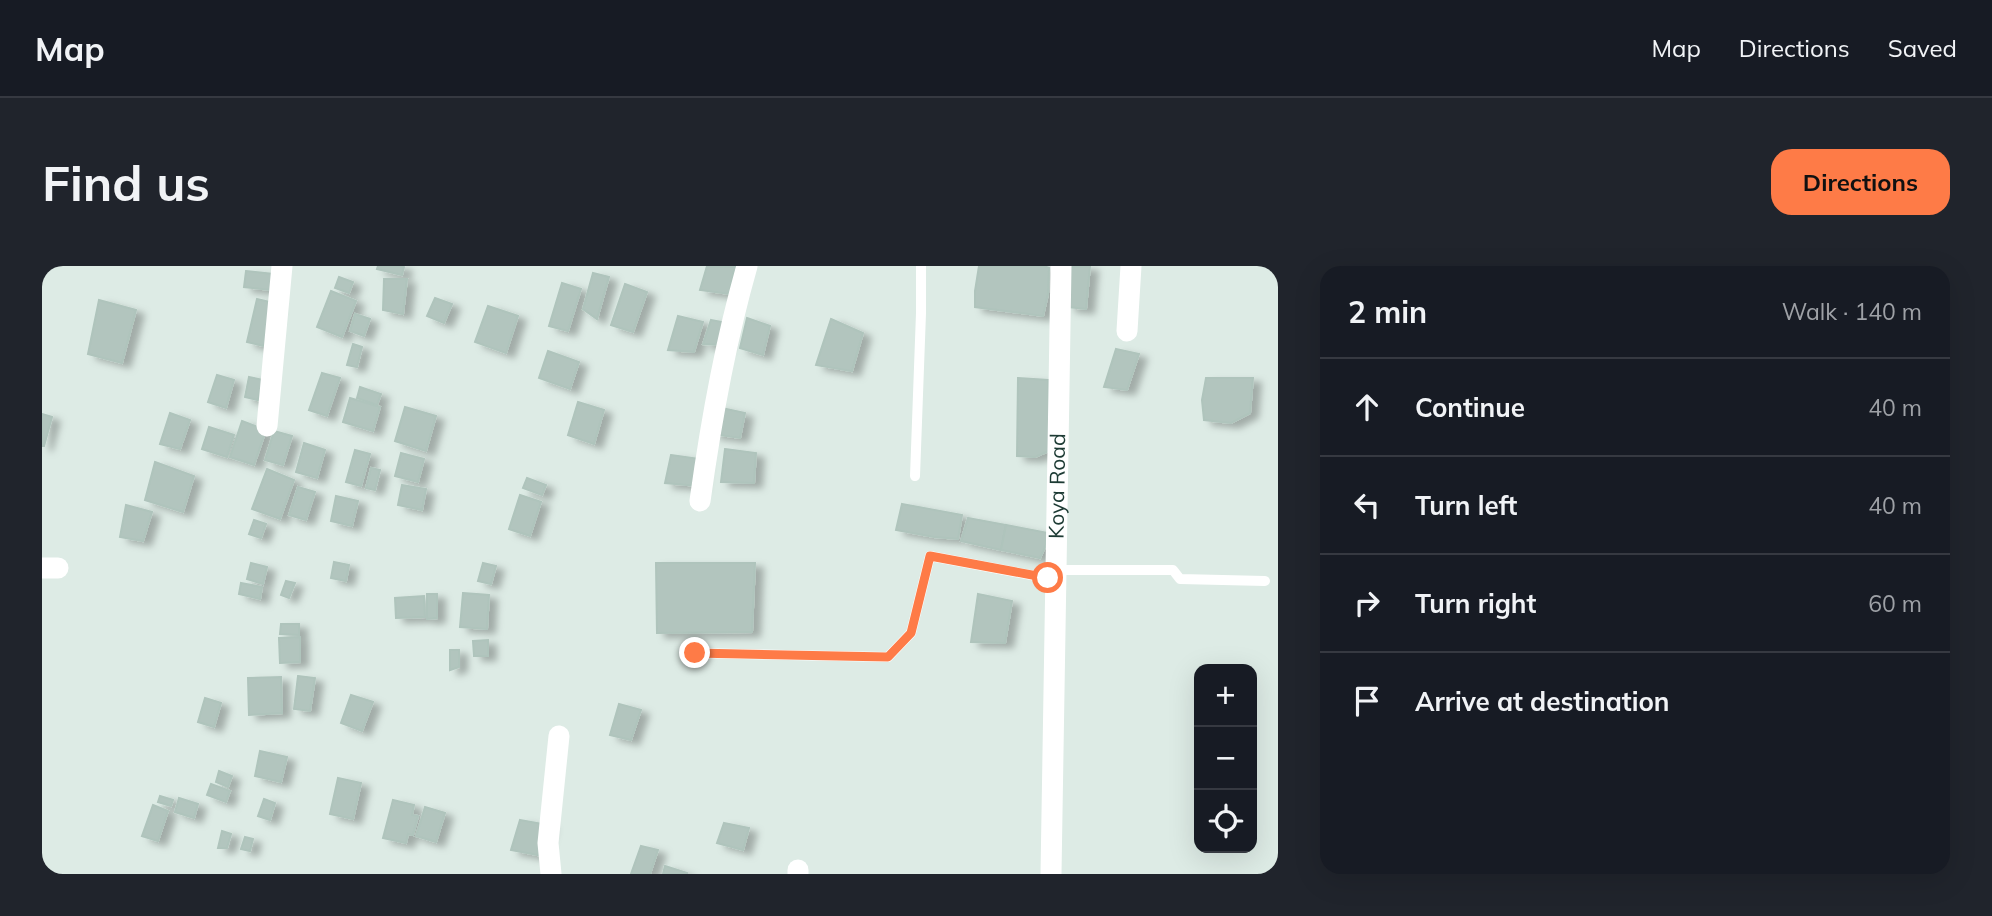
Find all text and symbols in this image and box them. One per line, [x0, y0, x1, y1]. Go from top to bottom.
text: Map [35, 28, 105, 69]
text: Map [1651, 33, 1701, 63]
text: Directions [1739, 33, 1850, 63]
text: Saved [1888, 33, 1957, 63]
button: Directions [1771, 149, 1950, 215]
text: Find us [42, 152, 210, 213]
text: 2 min [1348, 293, 1427, 331]
text: Walk · 140 m [1782, 297, 1922, 326]
icon: ahead [1348, 388, 1386, 426]
text: Continue [1415, 391, 1525, 424]
text: 40 m [1868, 393, 1922, 422]
street label: Koya Road [1043, 433, 1070, 539]
icon: left [1348, 486, 1386, 524]
text: Turn left [1415, 489, 1517, 522]
text: 40 m [1868, 491, 1922, 520]
route start [1032, 562, 1063, 593]
icon: right [1348, 584, 1386, 622]
text: Turn right [1415, 587, 1536, 620]
text: 60 m [1868, 589, 1922, 618]
route end [679, 637, 710, 668]
map controls [1194, 664, 1257, 853]
button: + [1194, 664, 1257, 727]
icon: arrive [1348, 682, 1386, 720]
text: Arrive at destination [1415, 685, 1670, 718]
button: − [1194, 727, 1257, 790]
button: locate [1194, 790, 1257, 853]

